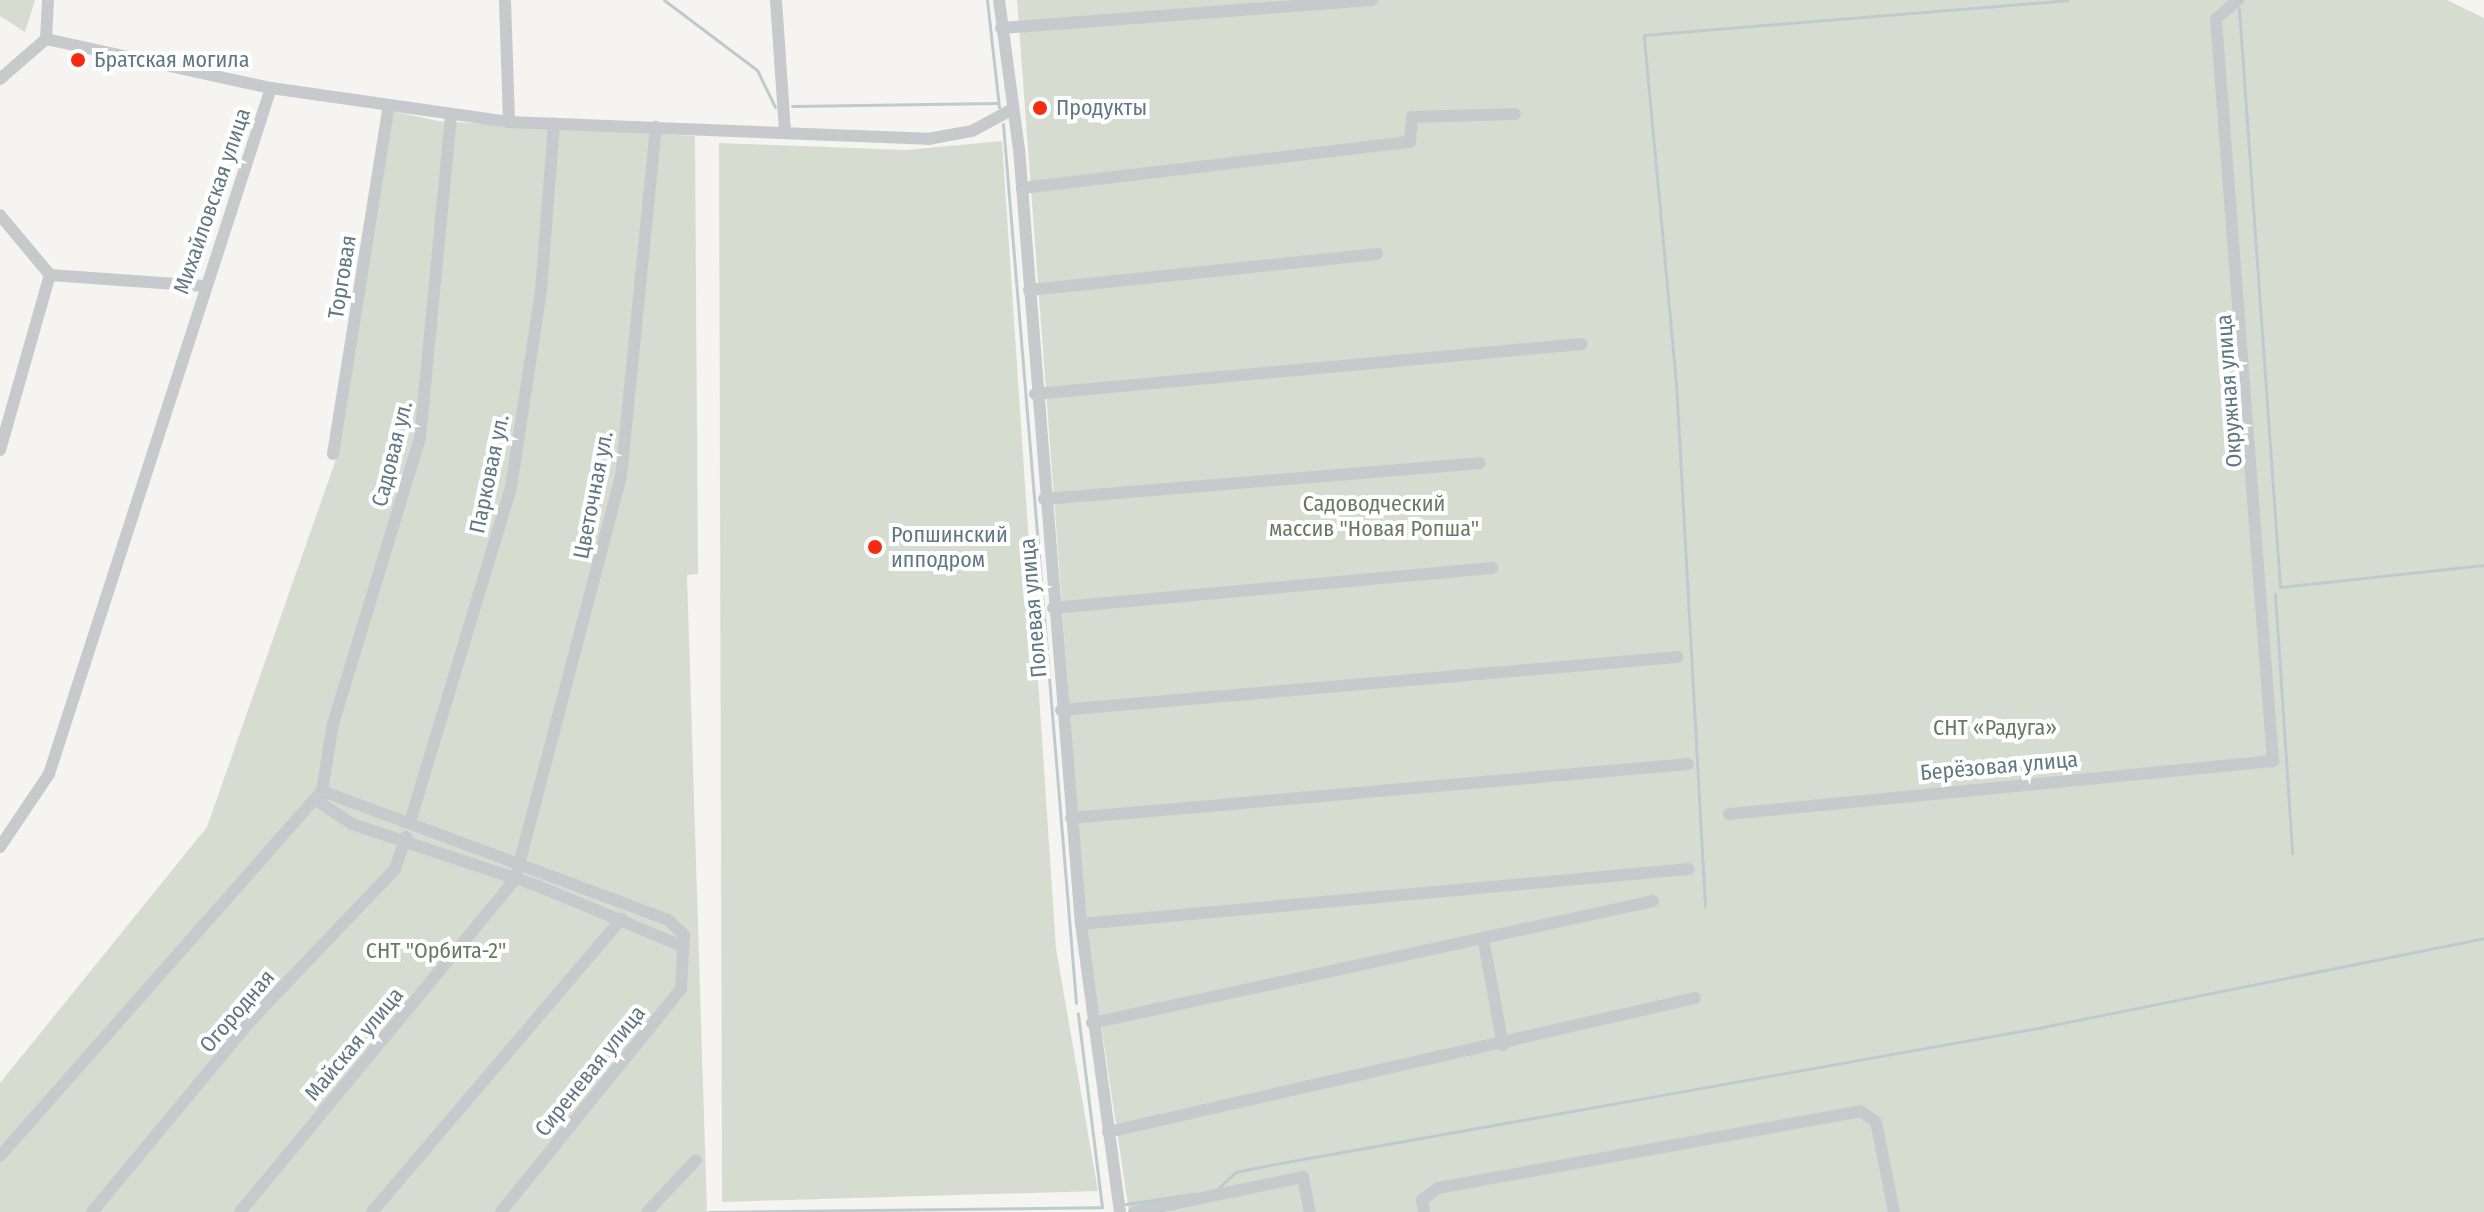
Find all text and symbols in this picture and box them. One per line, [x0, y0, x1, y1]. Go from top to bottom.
place label: Братская могила [94, 47, 249, 73]
marker: Братская могила [69, 51, 87, 69]
place label: Продукты [1056, 95, 1147, 121]
marker: Продукты [1031, 99, 1049, 117]
street label: Михайловская улица [168, 105, 256, 297]
street label: Торговая [322, 233, 362, 321]
street label: Окружная улица [2210, 314, 2248, 468]
street label: Садовая ул. [366, 399, 418, 509]
street label: Парковая ул. [464, 412, 514, 536]
street label: Цветочная ул. [568, 429, 618, 561]
park label: Садоводческий массив "Новая Ропша" [1269, 490, 1479, 542]
place label: Ропшинский ипподром [891, 521, 1008, 572]
street label: Полевая улица [1014, 537, 1052, 679]
marker: Ропшинский ипподром [866, 538, 884, 556]
park label: СНТ «Радуга» [1933, 715, 2057, 741]
street label: Берёзовая улица [1919, 746, 2079, 786]
park label: СНТ "Орбита-2" [366, 938, 506, 964]
street label: Огородная [194, 964, 280, 1058]
street label: Майская улица [299, 982, 409, 1106]
street label: Сиреневая улица [529, 1000, 651, 1142]

